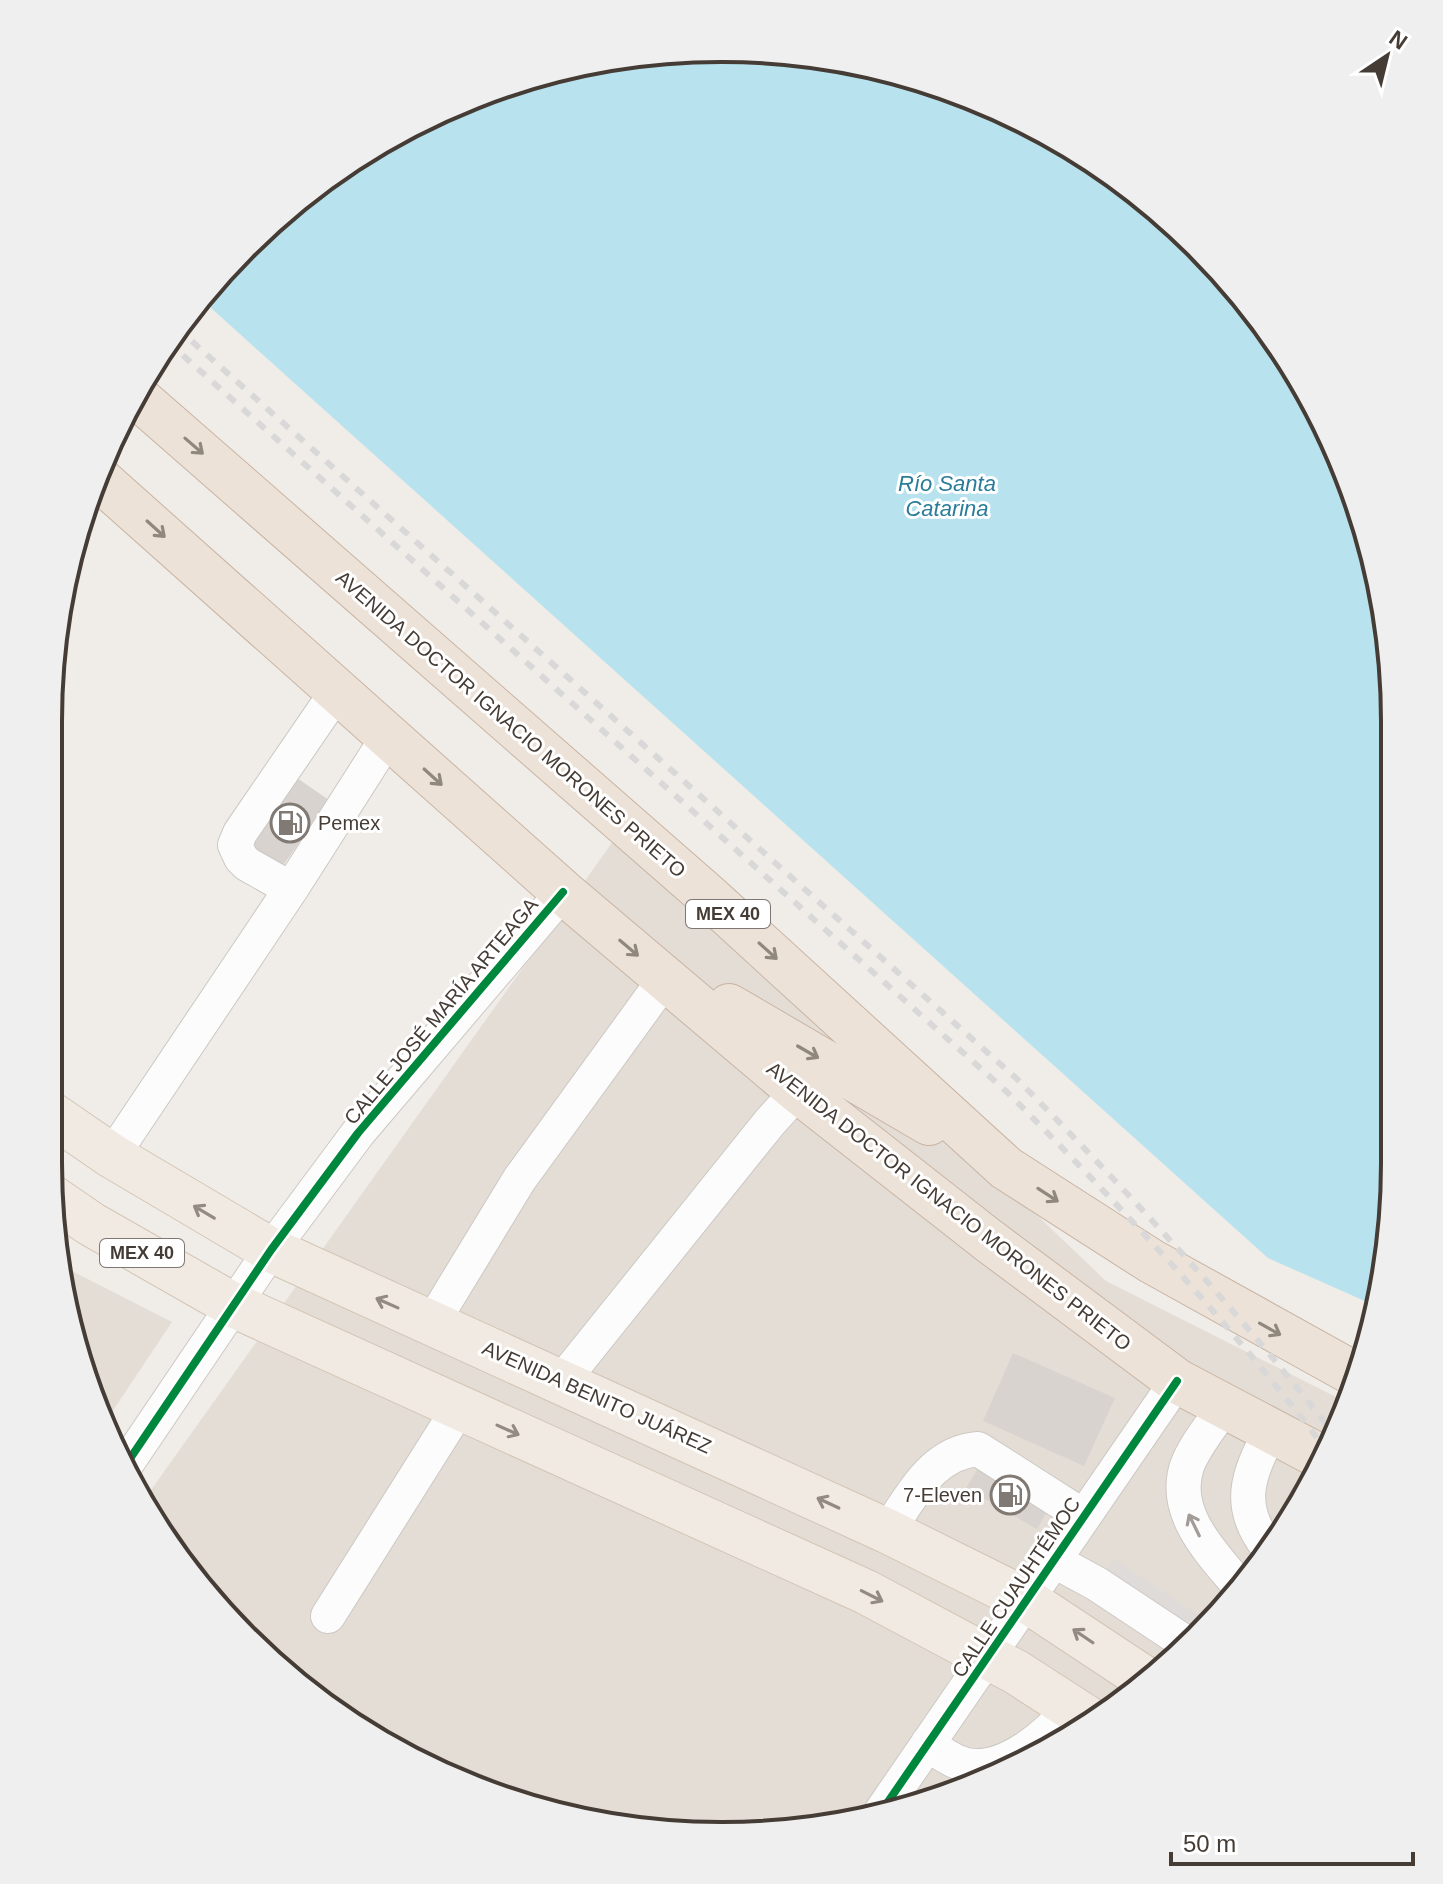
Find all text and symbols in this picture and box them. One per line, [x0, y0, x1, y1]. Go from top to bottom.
north arrow [1347, 16, 1427, 96]
text: N [1385, 25, 1412, 55]
one-way arrow [184, 437, 204, 455]
water label: Río Santa Catarina [898, 471, 996, 521]
one-way arrow [145, 520, 165, 538]
street label: AVENIDA DOCTOR IGNACIO MORONES PRIETO [332, 566, 690, 882]
one-way arrow [422, 768, 442, 786]
fuel station icon: Pemex [269, 802, 311, 844]
place label: Pemex [318, 812, 380, 834]
street label: CALLE JOSÉ MARÍA ARTEAGA [340, 893, 543, 1129]
road number: MEX 40 [686, 900, 770, 928]
one-way arrow [618, 939, 638, 957]
one-way arrow [757, 941, 777, 959]
one-way arrow [797, 1045, 820, 1061]
street label: AVENIDA DOCTOR IGNACIO MORONES PRIETO [763, 1057, 1135, 1355]
one-way arrow [1036, 1186, 1058, 1203]
one-way arrow [193, 1203, 216, 1219]
road number: MEX 40 [100, 1239, 184, 1267]
one-way arrow [376, 1294, 400, 1309]
one-way arrow [1258, 1322, 1282, 1337]
street label: AVENIDA BENITO JUÁREZ [479, 1336, 715, 1458]
one-way arrow [496, 1423, 520, 1438]
fuel station icon: 7-Eleven [989, 1474, 1031, 1516]
place label: 7-Eleven [903, 1484, 982, 1506]
street label: CALLE CUAUHTÉMOC [948, 1493, 1084, 1681]
one-way arrow [816, 1495, 840, 1510]
one-way arrow [1186, 1513, 1201, 1537]
one-way arrow [860, 1589, 884, 1604]
one-way arrow [1072, 1628, 1094, 1644]
scale bar [1171, 1816, 1413, 1866]
text: 50 m [1183, 1830, 1236, 1857]

